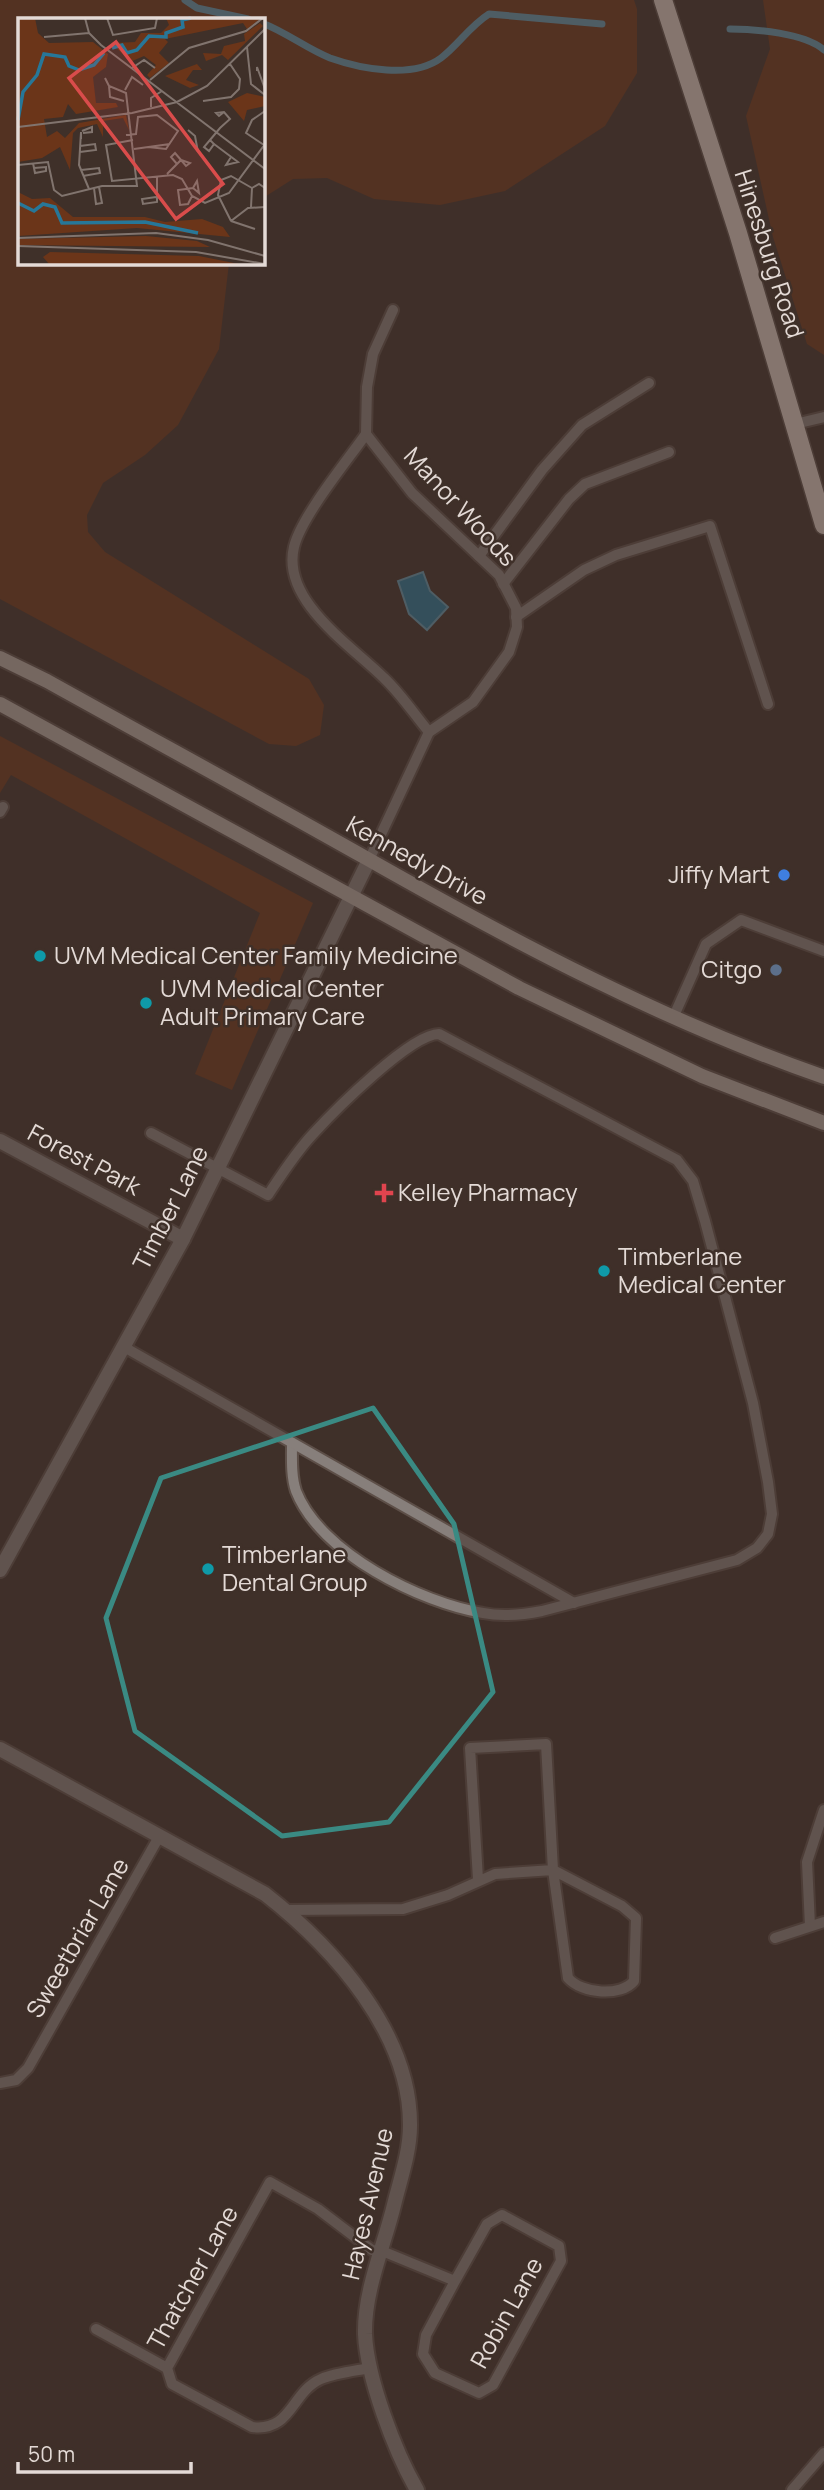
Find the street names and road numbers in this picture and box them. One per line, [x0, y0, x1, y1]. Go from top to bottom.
street label: Hinesburg Road [728, 165, 813, 342]
street label: Manor Woods [397, 439, 525, 573]
street label: Kennedy Drive [341, 807, 494, 912]
street label: Forest Park [23, 1115, 148, 1203]
street label: Timber Lane [124, 1139, 215, 1275]
street label: Sweetbriar Lane [18, 1851, 136, 2023]
street label: Hayes Avenue [333, 2125, 400, 2283]
street label: Thatcher Lane [139, 2199, 245, 2355]
street label: Robin Lane [462, 2251, 550, 2374]

